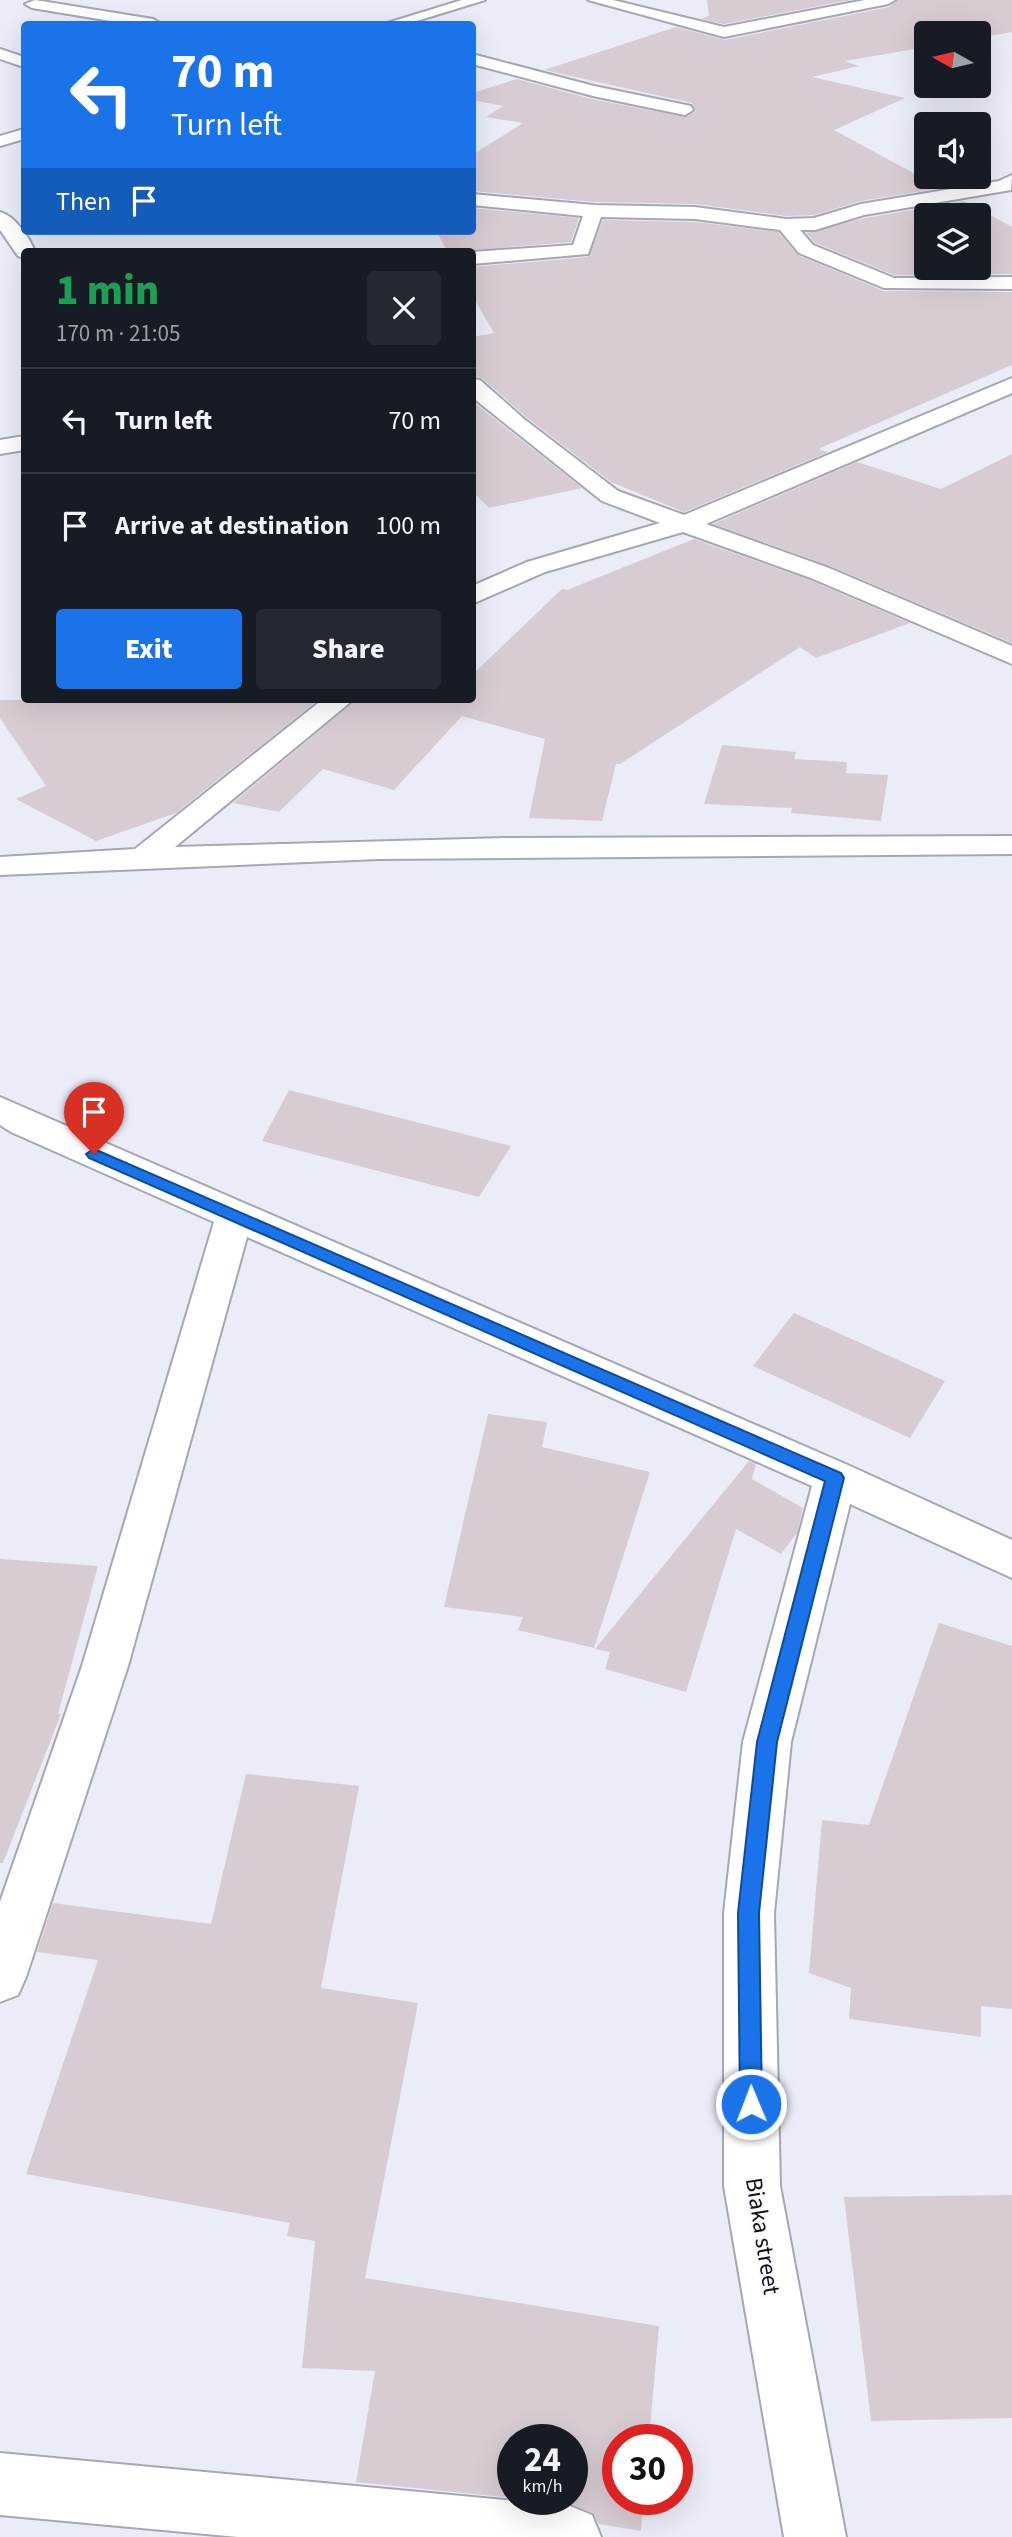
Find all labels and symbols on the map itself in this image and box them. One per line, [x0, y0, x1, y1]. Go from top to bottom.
north arrow [914, 21, 990, 98]
pin [64, 1082, 124, 1154]
position arrow [714, 2067, 788, 2141]
street label: Biaka street [736, 2175, 789, 2297]
speed limit sign: 30 [602, 2424, 693, 2515]

